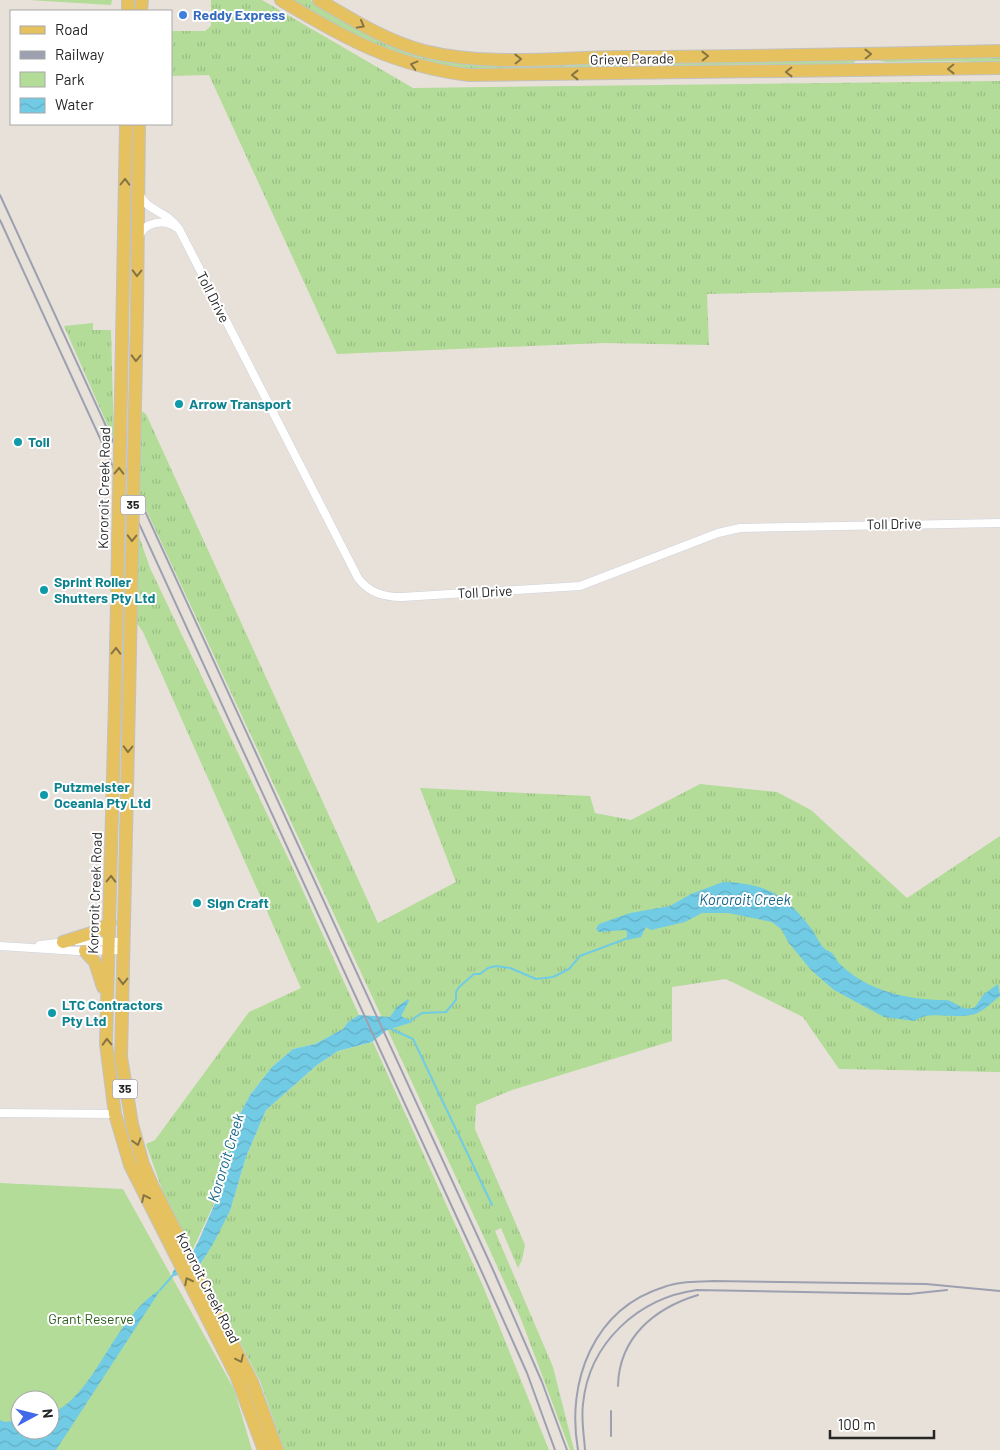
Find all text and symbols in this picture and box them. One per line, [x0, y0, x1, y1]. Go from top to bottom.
place label: Reddy Express [193, 6, 285, 23]
marker: Reddy Express [177, 9, 189, 21]
legend [10, 10, 172, 125]
one-way arrow [356, 18, 365, 28]
text: Road [55, 20, 88, 38]
text: Railway [55, 45, 104, 63]
one-way arrow [864, 48, 872, 59]
street label: Grieve Parade [590, 49, 674, 68]
one-way arrow [702, 51, 710, 62]
one-way arrow [514, 54, 522, 64]
one-way arrow [410, 61, 418, 71]
one-way arrow [947, 64, 955, 74]
one-way arrow [785, 67, 792, 77]
text: Park [55, 70, 85, 88]
one-way arrow [571, 70, 578, 80]
text: Water [55, 95, 94, 113]
one-way arrow [120, 178, 130, 186]
street label: Toll Drive [193, 268, 234, 325]
one-way arrow [132, 270, 142, 277]
one-way arrow [131, 354, 141, 362]
place label: Arrow Transport [189, 395, 291, 412]
marker: Arrow Transport [173, 398, 185, 410]
street label: Kororoit Creek Road [94, 427, 113, 549]
place label: Toll [28, 433, 50, 450]
marker: Toll [12, 436, 24, 448]
one-way arrow [114, 467, 125, 475]
road number: 35 [120, 496, 146, 514]
street label: Toll Drive [866, 515, 922, 532]
one-way arrow [127, 534, 137, 542]
place label: Sprint Roller Shutters Pty Ltd [54, 573, 155, 606]
street label: Toll Drive [457, 582, 513, 601]
marker: Sprint Roller Shutters Pty Ltd [38, 584, 50, 596]
one-way arrow [111, 647, 121, 655]
one-way arrow [123, 746, 133, 754]
place label: Putzmeister Oceania Pty Ltd [54, 778, 151, 811]
marker: Putzmeister Oceania Pty Ltd [38, 789, 50, 801]
street label: Kororoit Creek Road [84, 832, 105, 954]
one-way arrow [106, 875, 116, 883]
water label: Kororoit Creek [699, 890, 792, 908]
place label: Sign Craft [207, 894, 269, 911]
marker: Sign Craft [191, 897, 203, 909]
one-way arrow [118, 978, 128, 985]
place label: LTC Contractors Pty Ltd [62, 996, 163, 1029]
marker: LTC Contractors Pty Ltd [46, 1007, 58, 1019]
one-way arrow [101, 1038, 112, 1046]
road number: 35 [112, 1080, 138, 1098]
water label: Kororoit Creek [203, 1111, 247, 1204]
one-way arrow [131, 1138, 142, 1146]
one-way arrow [141, 1195, 151, 1204]
street label: Kororoit Creek Road [173, 1230, 244, 1346]
one-way arrow [184, 1277, 194, 1286]
park label: Grant Reserve [48, 1310, 134, 1327]
one-way arrow [234, 1354, 245, 1363]
north arrow [10, 1390, 60, 1440]
text: N [39, 1408, 57, 1419]
scale bar [830, 1408, 934, 1440]
text: 100 m [838, 1415, 876, 1433]

